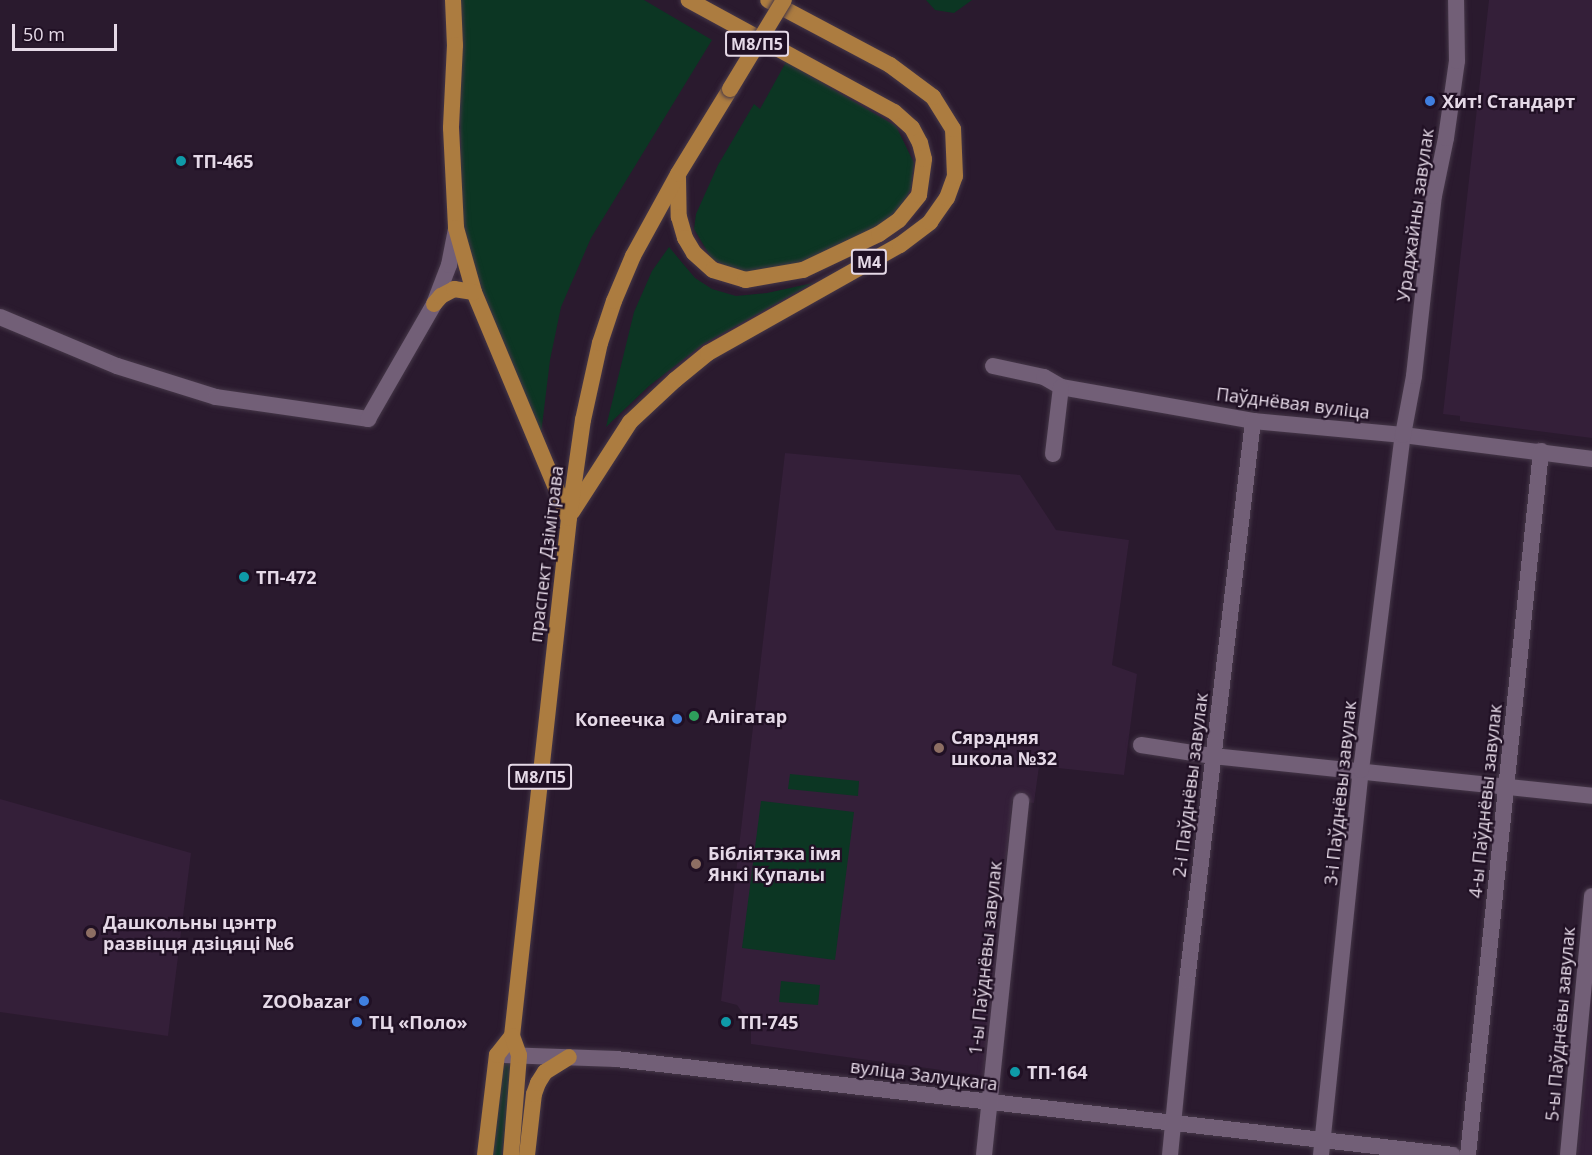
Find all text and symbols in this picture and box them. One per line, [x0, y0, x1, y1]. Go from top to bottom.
scale bar [15, 12, 120, 50]
text: 50 m [23, 22, 65, 46]
road number: М8/П5 [724, 31, 790, 57]
place label: Хит! Стандарт [1442, 90, 1575, 112]
marker: Хит! Стандарт [1423, 94, 1437, 108]
street label: Ураджайны завулак [1392, 127, 1438, 303]
place label: ТП-465 [193, 150, 254, 172]
marker: ТП-465 [174, 154, 188, 168]
road number: М4 [850, 249, 888, 275]
street label: Паўднёвая вуліца [1215, 383, 1371, 423]
street label: праспект Дзімітрава [524, 465, 568, 643]
place label: ТП-472 [256, 566, 317, 588]
marker: ТП-472 [237, 570, 251, 584]
street label: 2-і Паўднёвы завулак [1168, 691, 1212, 879]
street label: 3-і Паўднёвы завулак [1320, 699, 1360, 887]
street label: 4-ы Паўднёвы завулак [1464, 703, 1506, 899]
place label: Алігатар [706, 705, 787, 727]
place label: Копеечка [575, 708, 665, 730]
marker: Алігатар [687, 709, 701, 723]
marker: Копеечка [670, 712, 684, 726]
place label: Сярэдняя школа №32 [951, 727, 1057, 770]
marker: Сярэдняя школа №32 [932, 741, 946, 755]
road number: М8/П5 [507, 764, 573, 790]
place label: Бібліятэка імя Янкі Купалы [708, 843, 841, 886]
marker: Бібліятэка імя Янкі Купалы [689, 857, 703, 871]
street label: 1-ы Паўднёвы завулак [964, 860, 1006, 1056]
place label: Дашкольны цэнтр развіцця дзіцяці №6 [103, 912, 294, 954]
marker: Дашкольны цэнтр развіцця дзіцяці №6 [84, 926, 98, 940]
street label: 5-ы Паўднёвы завулак [1541, 926, 1579, 1122]
place label: ZOObazar [263, 990, 352, 1012]
marker: ZOObazar [357, 994, 371, 1008]
place label: ТЦ «Поло» [369, 1011, 468, 1033]
place label: ТП-745 [738, 1011, 799, 1033]
marker: ТЦ «Поло» [350, 1015, 364, 1029]
marker: ТП-745 [719, 1015, 733, 1029]
street label: вуліца Залуцкага [849, 1055, 999, 1095]
place label: ТП-164 [1027, 1061, 1088, 1083]
marker: ТП-164 [1008, 1065, 1022, 1079]

